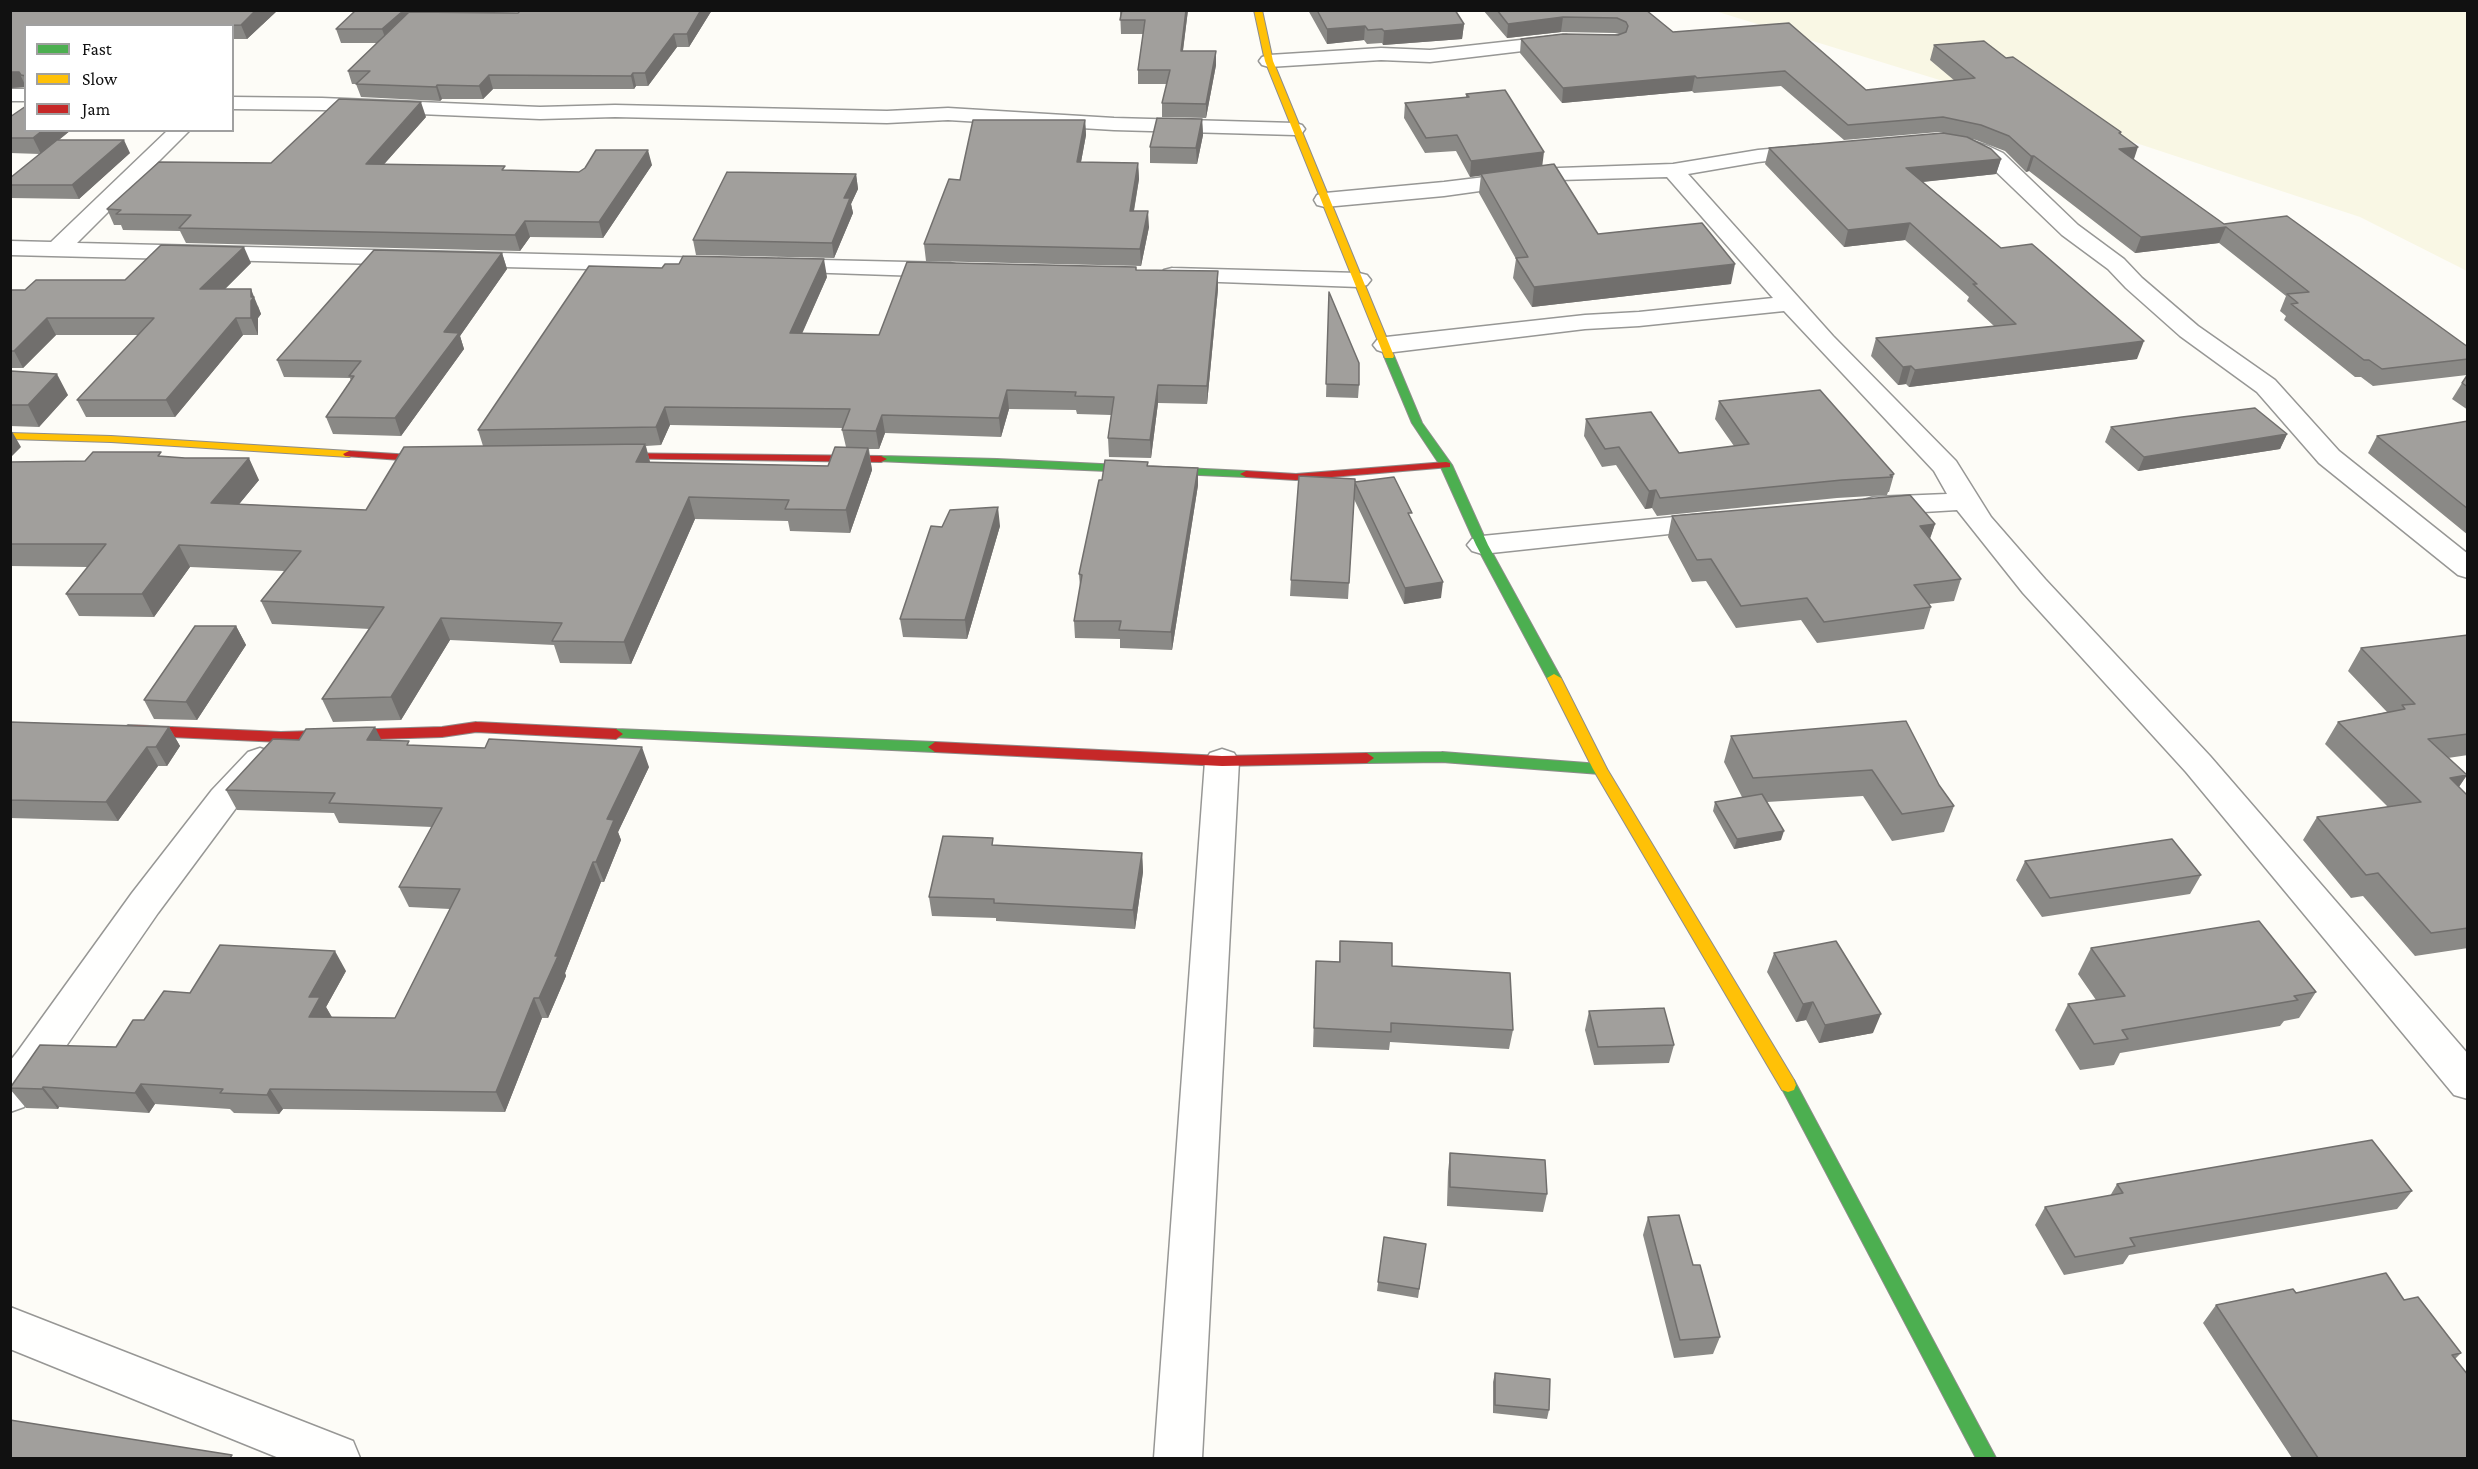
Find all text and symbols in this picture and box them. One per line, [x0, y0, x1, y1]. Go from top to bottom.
legend [24, 24, 234, 132]
text: Fast [82, 39, 112, 59]
text: Slow [82, 69, 117, 89]
text: Jam [82, 99, 110, 119]

